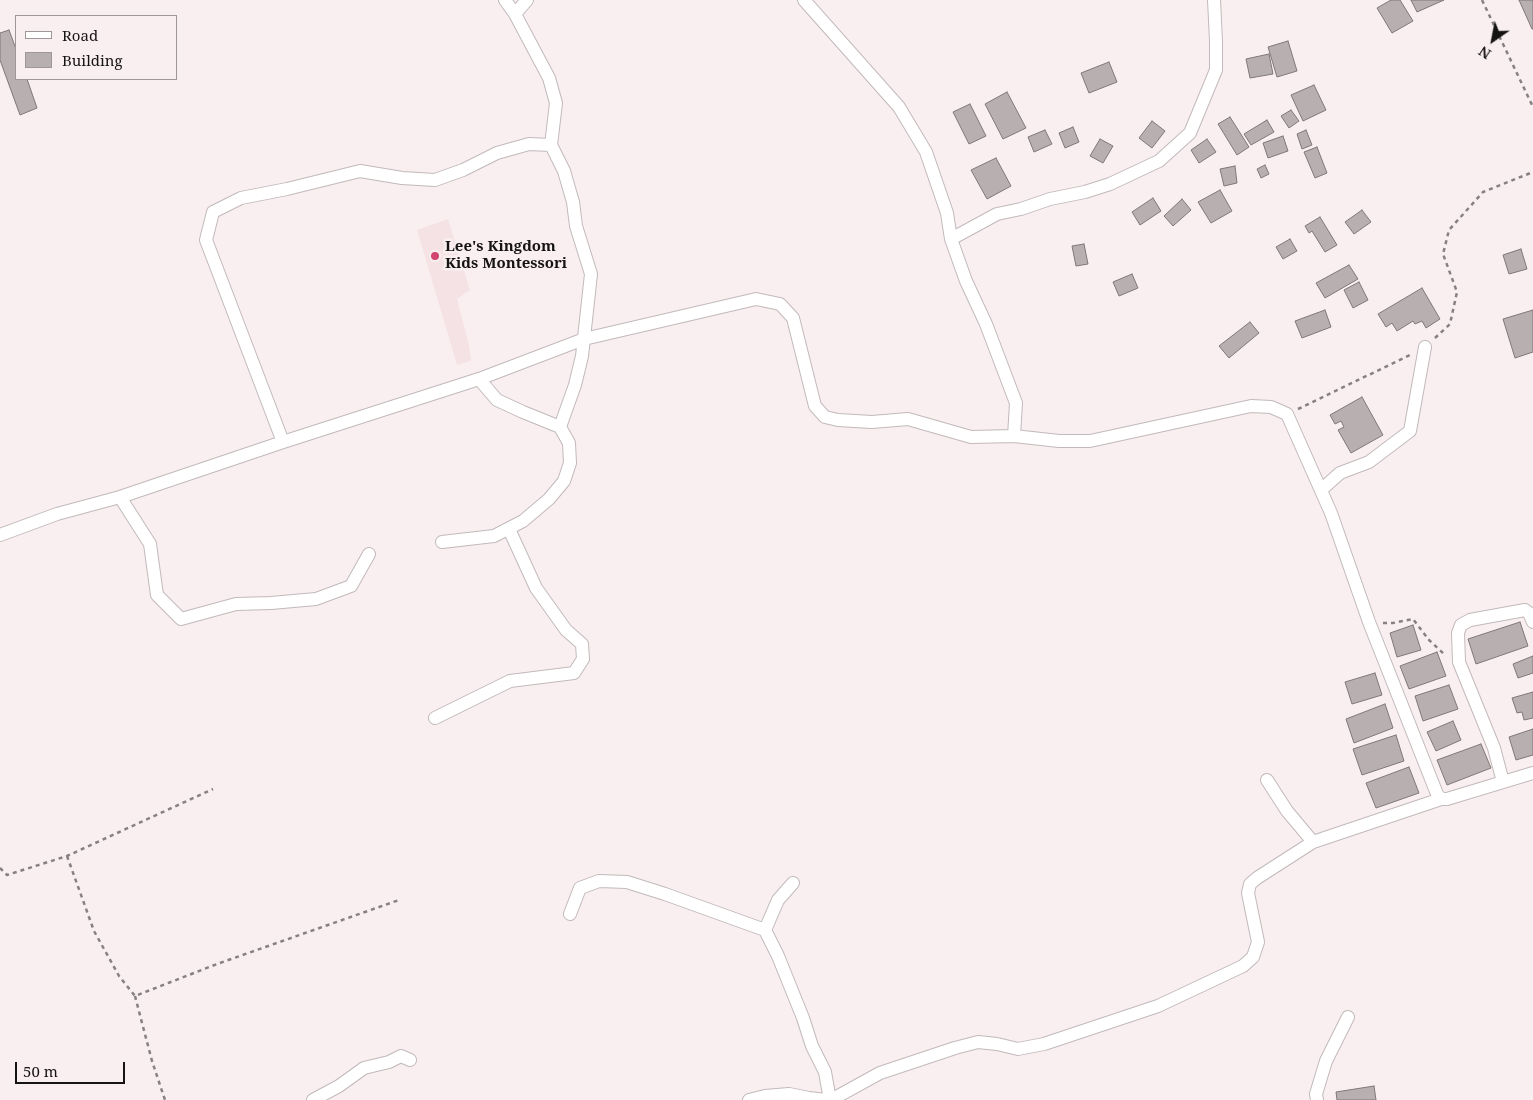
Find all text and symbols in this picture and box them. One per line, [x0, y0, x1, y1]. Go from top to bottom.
legend [15, 15, 178, 80]
north arrow [1468, 15, 1518, 65]
text: Road [62, 25, 98, 45]
text: N [1475, 42, 1494, 64]
text: Building [62, 50, 123, 70]
place label: Lee's Kingdom Kids Montessori [445, 238, 567, 273]
marker: Lee's Kingdom Kids Montessori [429, 250, 441, 262]
scale bar [18, 1052, 128, 1084]
text: 50 m [23, 1061, 58, 1081]

